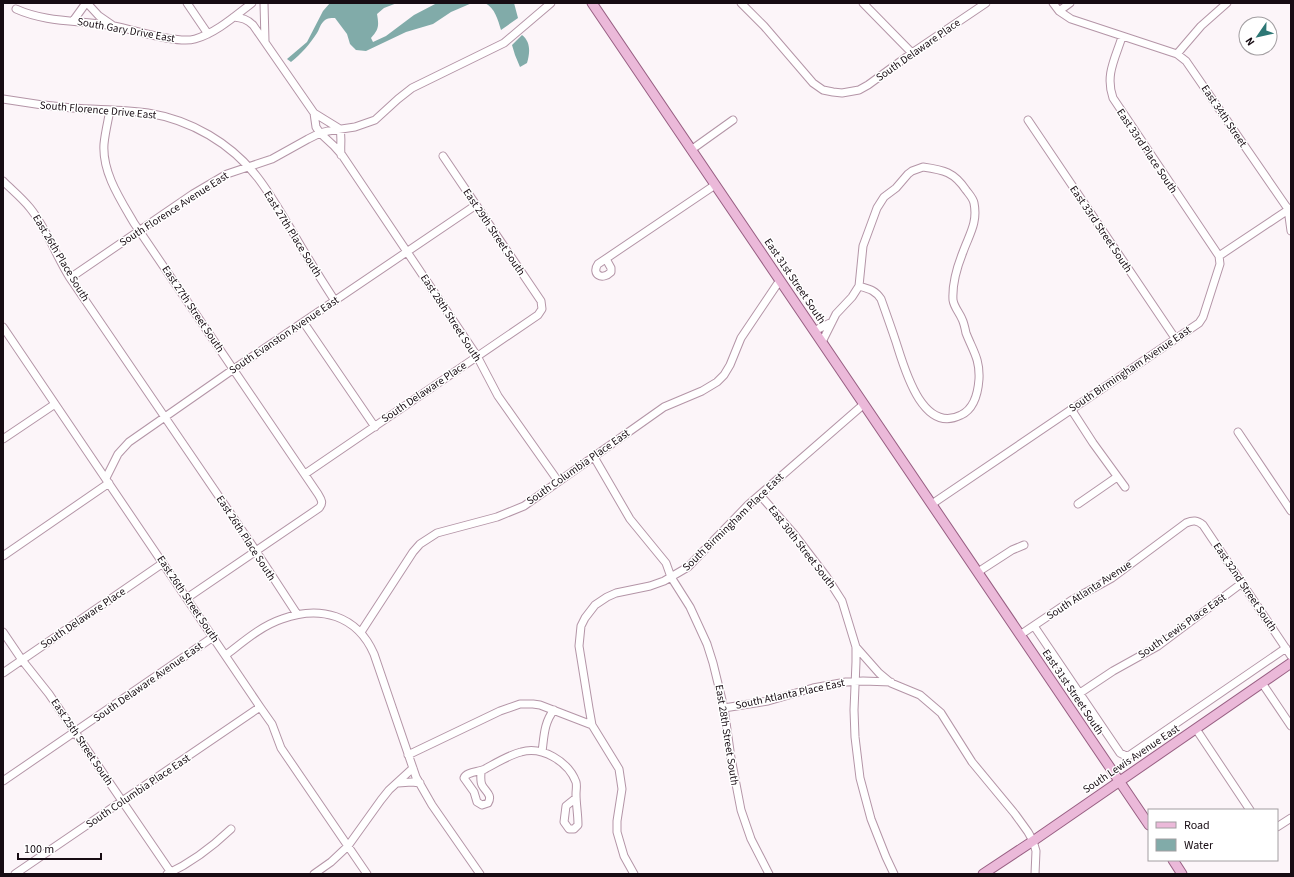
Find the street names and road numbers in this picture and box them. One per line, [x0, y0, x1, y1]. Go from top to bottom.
street label: South Gary Drive East [76, 14, 176, 46]
street label: South Delaware Place [873, 15, 964, 85]
street label: East 34th Street [1198, 82, 1251, 150]
street label: South Florence Drive East [39, 97, 157, 123]
street label: East 33rd Place South [1113, 106, 1181, 196]
street label: South Florence Avenue East [117, 168, 232, 250]
street label: East 33rd Street South [1066, 183, 1136, 275]
street label: East 29th Street South [459, 186, 529, 278]
street label: East 27th Place South [260, 188, 326, 280]
street label: East 26th Place South [29, 212, 93, 304]
street label: East 31st Street South [761, 235, 829, 327]
street label: East 27th Street South [158, 263, 228, 355]
street label: East 28th Street South [417, 271, 485, 365]
street label: South Evanston Avenue East [226, 292, 342, 377]
street label: South Birmingham Avenue East [1066, 322, 1194, 416]
street label: South Delaware Place [378, 358, 470, 426]
street label: South Columbia Place East [523, 425, 633, 508]
street label: South Birmingham Place East [679, 469, 787, 574]
street label: East 26th Place South [213, 492, 279, 584]
street label: East 30th Street South [765, 502, 839, 592]
street label: East 32nd Street South [1210, 540, 1280, 634]
street label: East 26th Street South [153, 553, 223, 645]
street label: South Atlanta Avenue [1043, 557, 1135, 623]
street label: South Delaware Place [37, 584, 129, 652]
street label: South Lewis Place East [1135, 590, 1229, 662]
street label: South Delaware Avenue East [90, 638, 206, 726]
street label: East 31st Street South [1039, 646, 1107, 738]
street label: South Atlanta Place East [734, 675, 846, 713]
street label: East 28th Street South [712, 684, 742, 786]
street label: East 25th Street South [47, 696, 117, 788]
street label: South Lewis Avenue East [1080, 721, 1182, 797]
street label: South Columbia Place East [83, 750, 193, 832]

